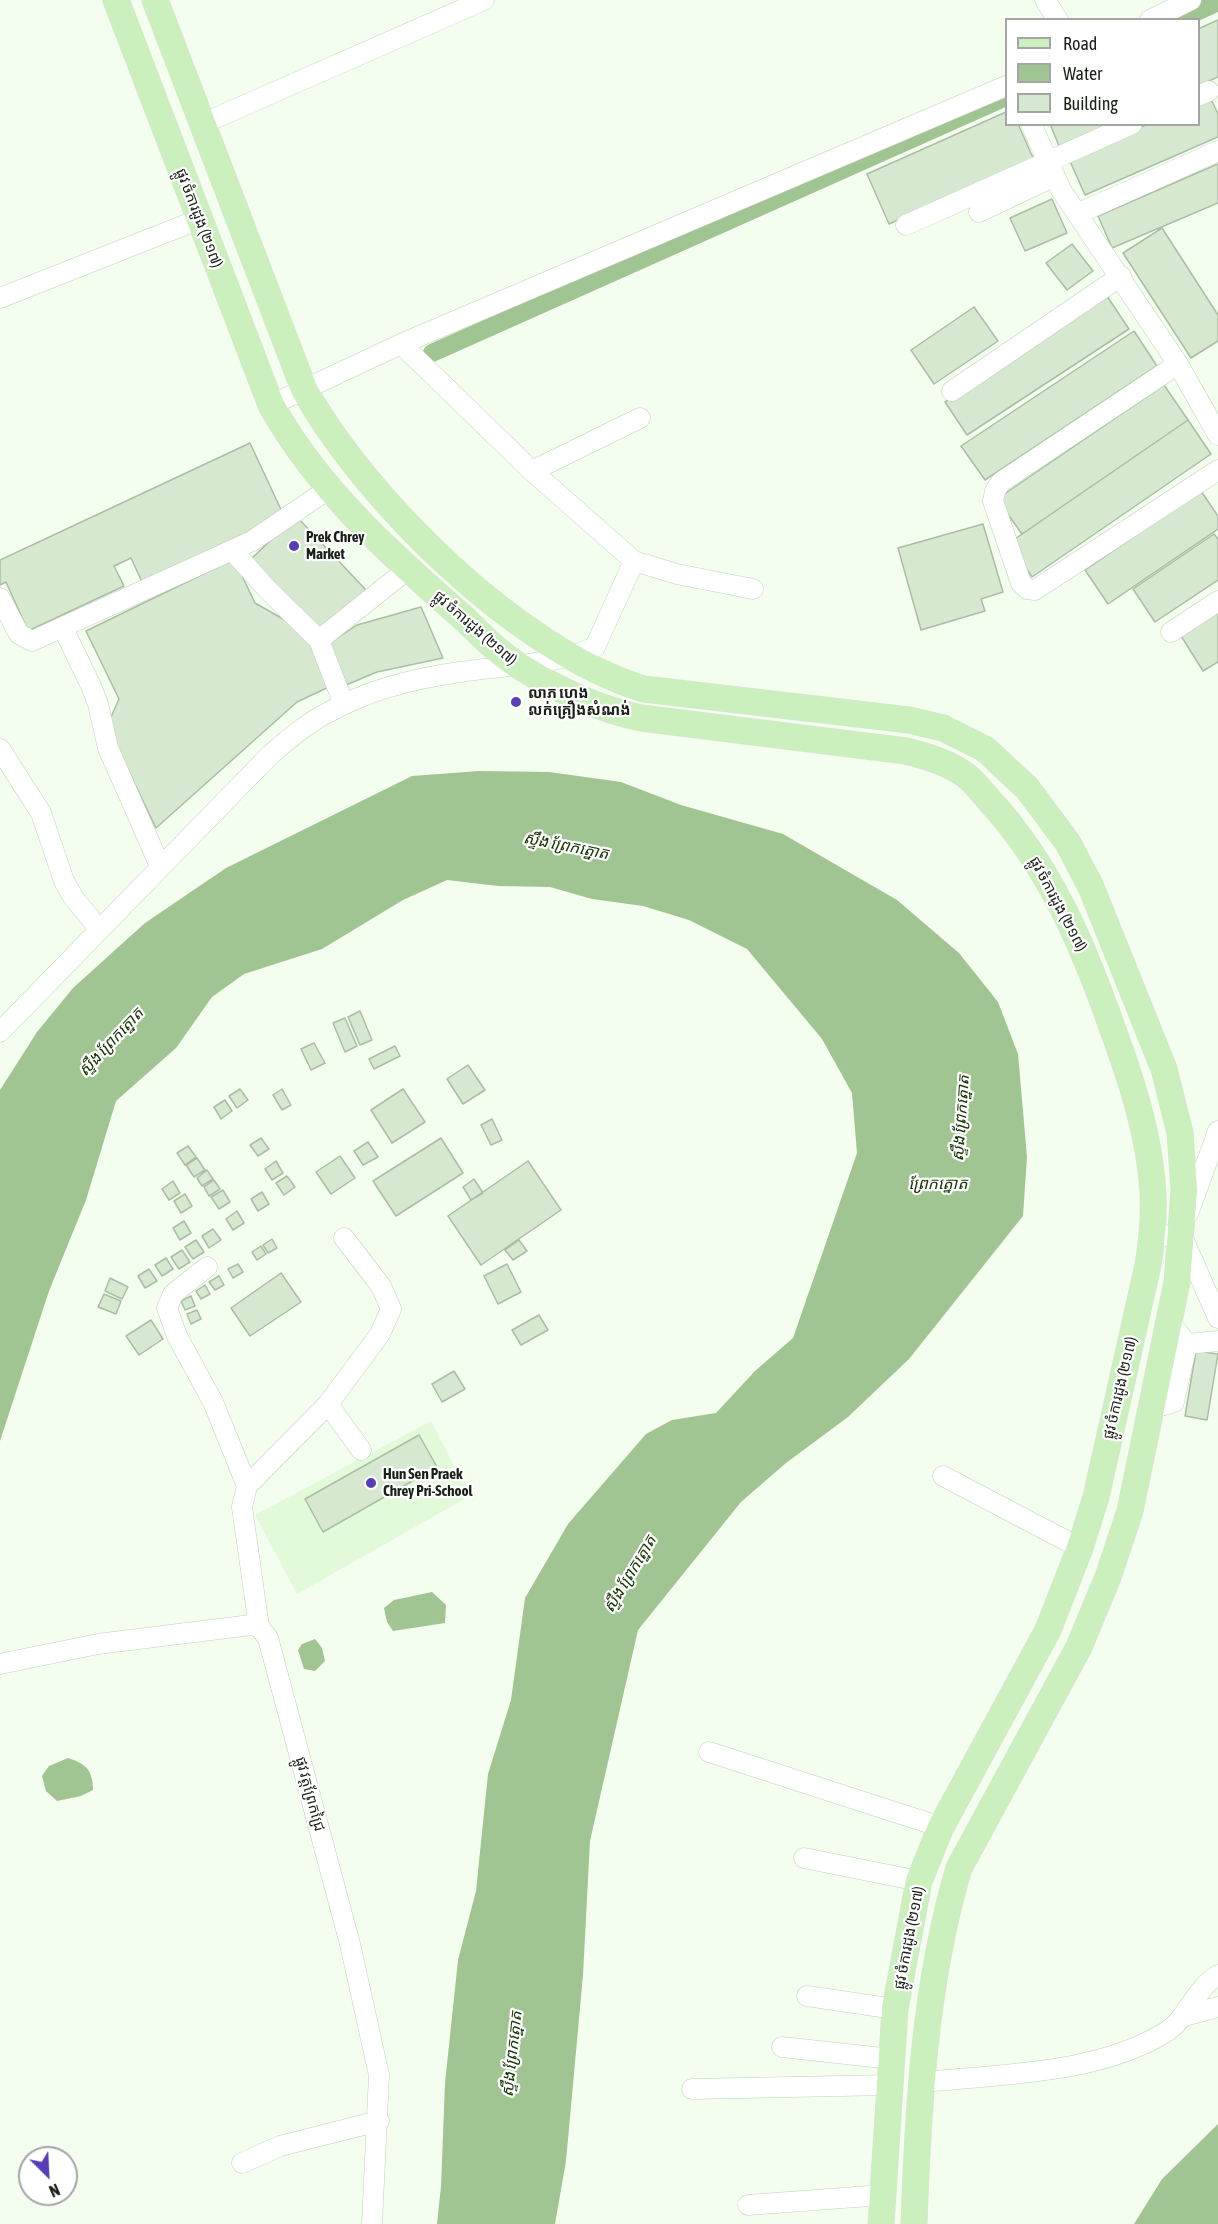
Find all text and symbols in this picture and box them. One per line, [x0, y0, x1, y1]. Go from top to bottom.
legend [1005, 18, 1200, 126]
text: Road [1063, 33, 1097, 54]
text: Water [1063, 63, 1102, 84]
text: Building [1063, 93, 1118, 114]
street label: ផ្លូវ ចំការដូង (២១៧) [172, 166, 226, 270]
place label: Prek Chrey Market [306, 528, 365, 563]
marker: Prek Chrey Market [287, 539, 301, 553]
street label: ផ្លូវ ចំការដូង (២១៧) [430, 587, 520, 669]
place label: លាភ ហេង លក់គ្រឿងសំណង់ [528, 684, 631, 719]
marker: លាភ ហេង លក់គ្រឿងសំណង់ [509, 695, 523, 709]
water label: ស្ទឹង ព្រែកត្នោត [522, 828, 610, 864]
street label: ផ្លូវ ចំការដូង (២១៧) [1025, 854, 1091, 954]
water label: ស្ទឹង ព្រែកត្នោត [75, 1004, 147, 1080]
water label: ស្ទឹង ព្រែកត្នោត [948, 1074, 974, 1162]
water label: ព្រែកត្នោត [908, 1174, 968, 1194]
street label: ផ្លូវ ចំការដូង (២១៧) [1099, 1335, 1141, 1441]
place label: Hun Sen Praek Chrey Pri-School [383, 1465, 473, 1500]
marker: Hun Sen Praek Chrey Pri-School [364, 1476, 378, 1490]
water label: ស្ទឹង ព្រែកត្នោត [600, 1532, 660, 1616]
street label: ផ្លូវ វត្តព្រែកជ្រៃ [291, 1755, 329, 1833]
street label: ផ្លូវ ចំការដូង (២១៧) [890, 1885, 928, 1991]
water label: ស្ទឹង ព្រែកត្នោត [498, 2010, 526, 2098]
north arrow [18, 2146, 78, 2206]
text: N [47, 2180, 62, 2201]

